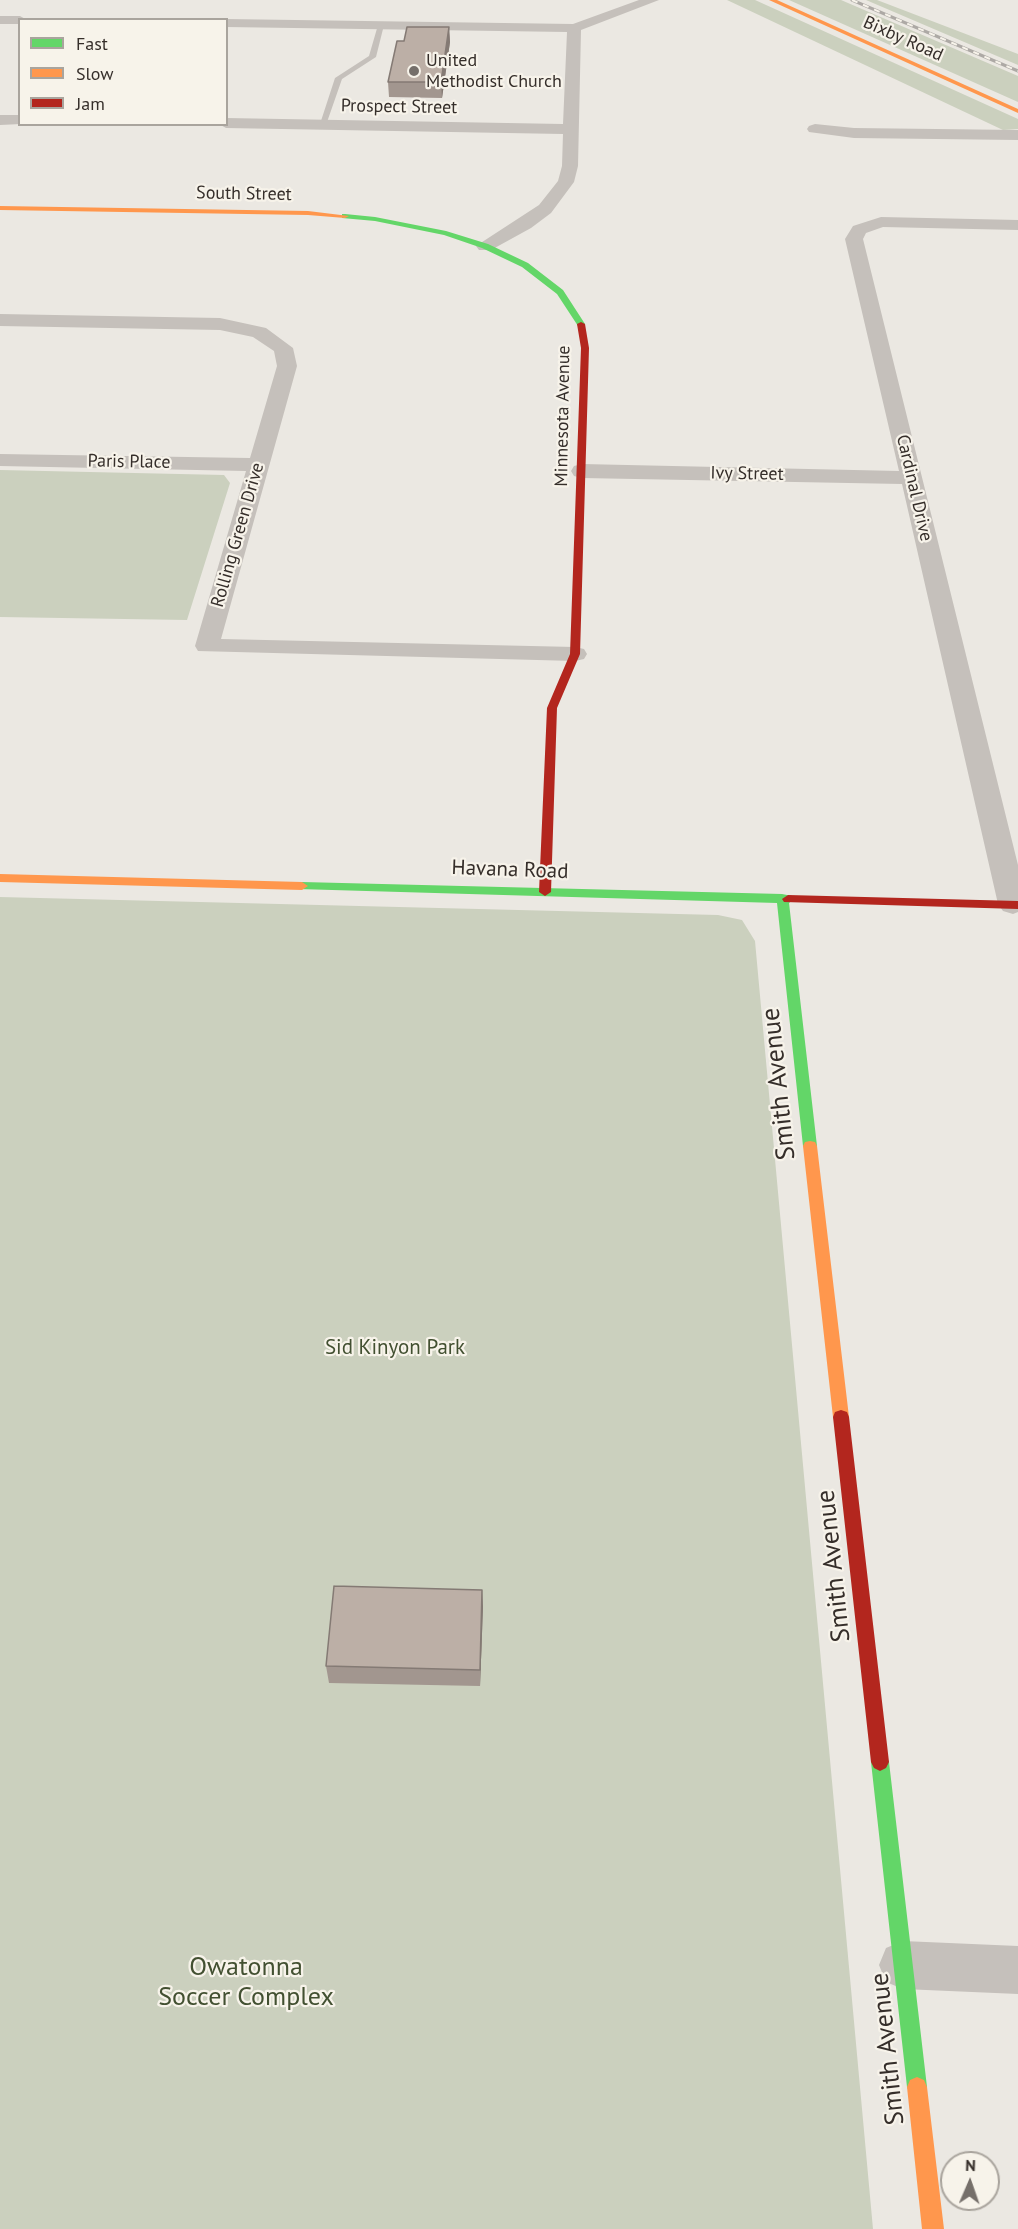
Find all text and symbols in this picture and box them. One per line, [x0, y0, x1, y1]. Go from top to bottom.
street label: Bixby Road [860, 12, 946, 66]
legend [18, 18, 228, 126]
text: Fast [76, 32, 108, 55]
place label: United Methodist Church [426, 50, 562, 92]
text: Slow [76, 62, 114, 85]
marker: United Methodist Church [407, 64, 421, 78]
text: Jam [76, 92, 105, 115]
street label: Prospect Street [341, 95, 457, 119]
street label: South Street [196, 182, 292, 206]
street label: Minnesota Avenue [551, 345, 575, 487]
street label: Cardinal Drive [891, 433, 937, 543]
street label: Paris Place [87, 450, 171, 474]
street label: Rolling Green Drive [207, 460, 269, 610]
street label: Ivy Street [710, 463, 784, 485]
street label: Havana Road [451, 855, 569, 885]
street label: Smith Avenue [755, 1006, 803, 1162]
park label: Sid Kinyon Park [325, 1335, 465, 1361]
street label: Smith Avenue [810, 1488, 858, 1644]
park label: Owatonna Soccer Complex [158, 1952, 334, 2014]
street label: Smith Avenue [864, 1971, 912, 2127]
north arrow [940, 2151, 1000, 2211]
text: N [965, 2155, 976, 2175]

